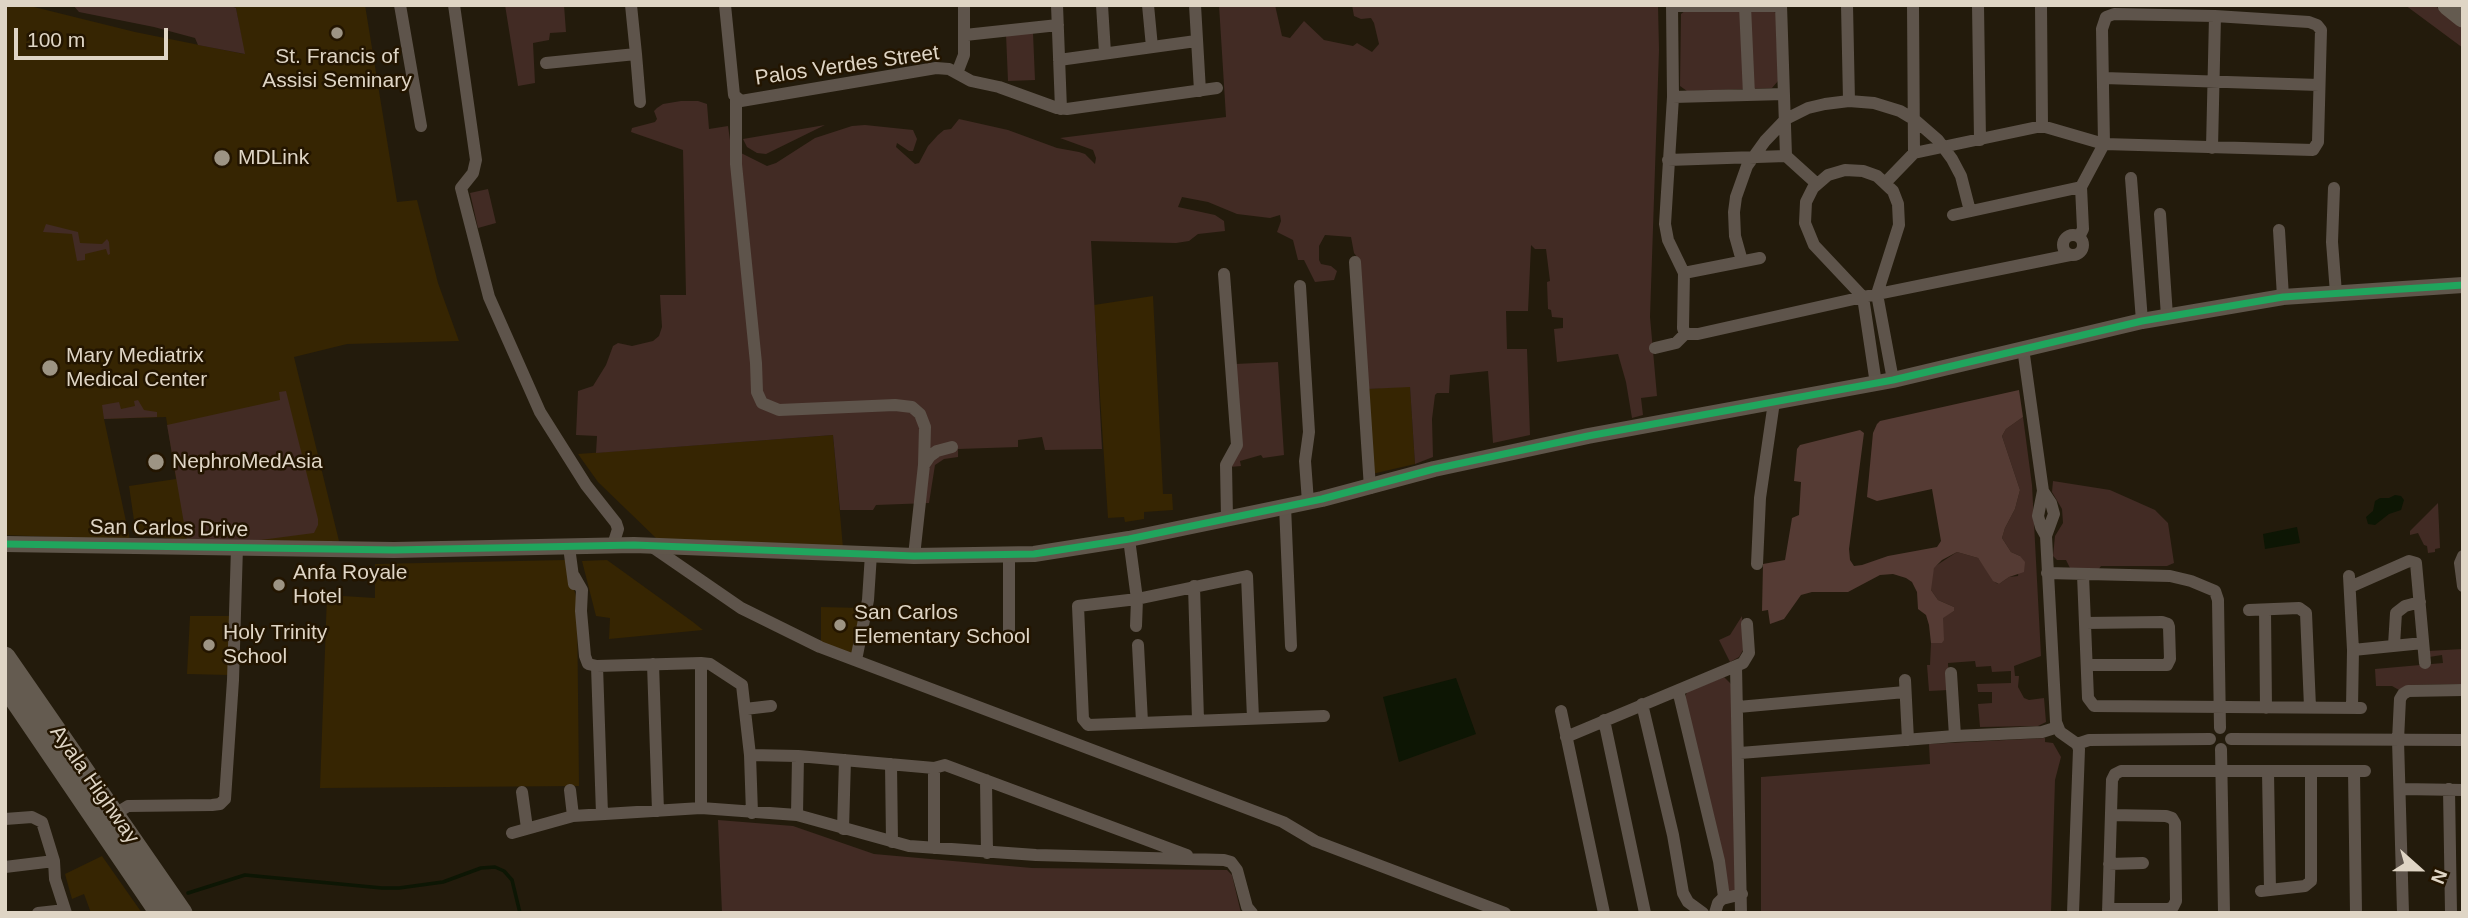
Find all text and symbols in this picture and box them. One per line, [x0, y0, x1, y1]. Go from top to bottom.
scale bar [18, 14, 172, 58]
marker: St. Francis of Assisi Seminary [329, 25, 345, 41]
text: 100 m [27, 28, 85, 51]
street label: Palos Verdes Street [753, 41, 941, 91]
place label: St. Francis of Assisi Seminary [262, 44, 412, 94]
place label: MDLink [238, 145, 309, 171]
marker: MDLink [212, 148, 232, 168]
place label: Mary Mediatrix Medical Center [66, 343, 207, 393]
marker: Mary Mediatrix Medical Center [40, 358, 60, 378]
place label: NephroMedAsia [172, 449, 323, 475]
marker: NephroMedAsia [146, 452, 166, 472]
street label: San Carlos Drive [89, 515, 249, 543]
place label: Anfa Royale Hotel [293, 560, 407, 610]
marker: Anfa Royale Hotel [271, 577, 287, 593]
place label: San Carlos Elementary School [854, 600, 1030, 650]
marker: San Carlos Elementary School [832, 617, 848, 633]
place label: Holy Trinity School [223, 620, 327, 670]
marker: Holy Trinity School [201, 637, 217, 653]
street label: Ayala Highway [44, 721, 144, 849]
north arrow [2384, 834, 2454, 904]
text: N [2427, 867, 2451, 887]

